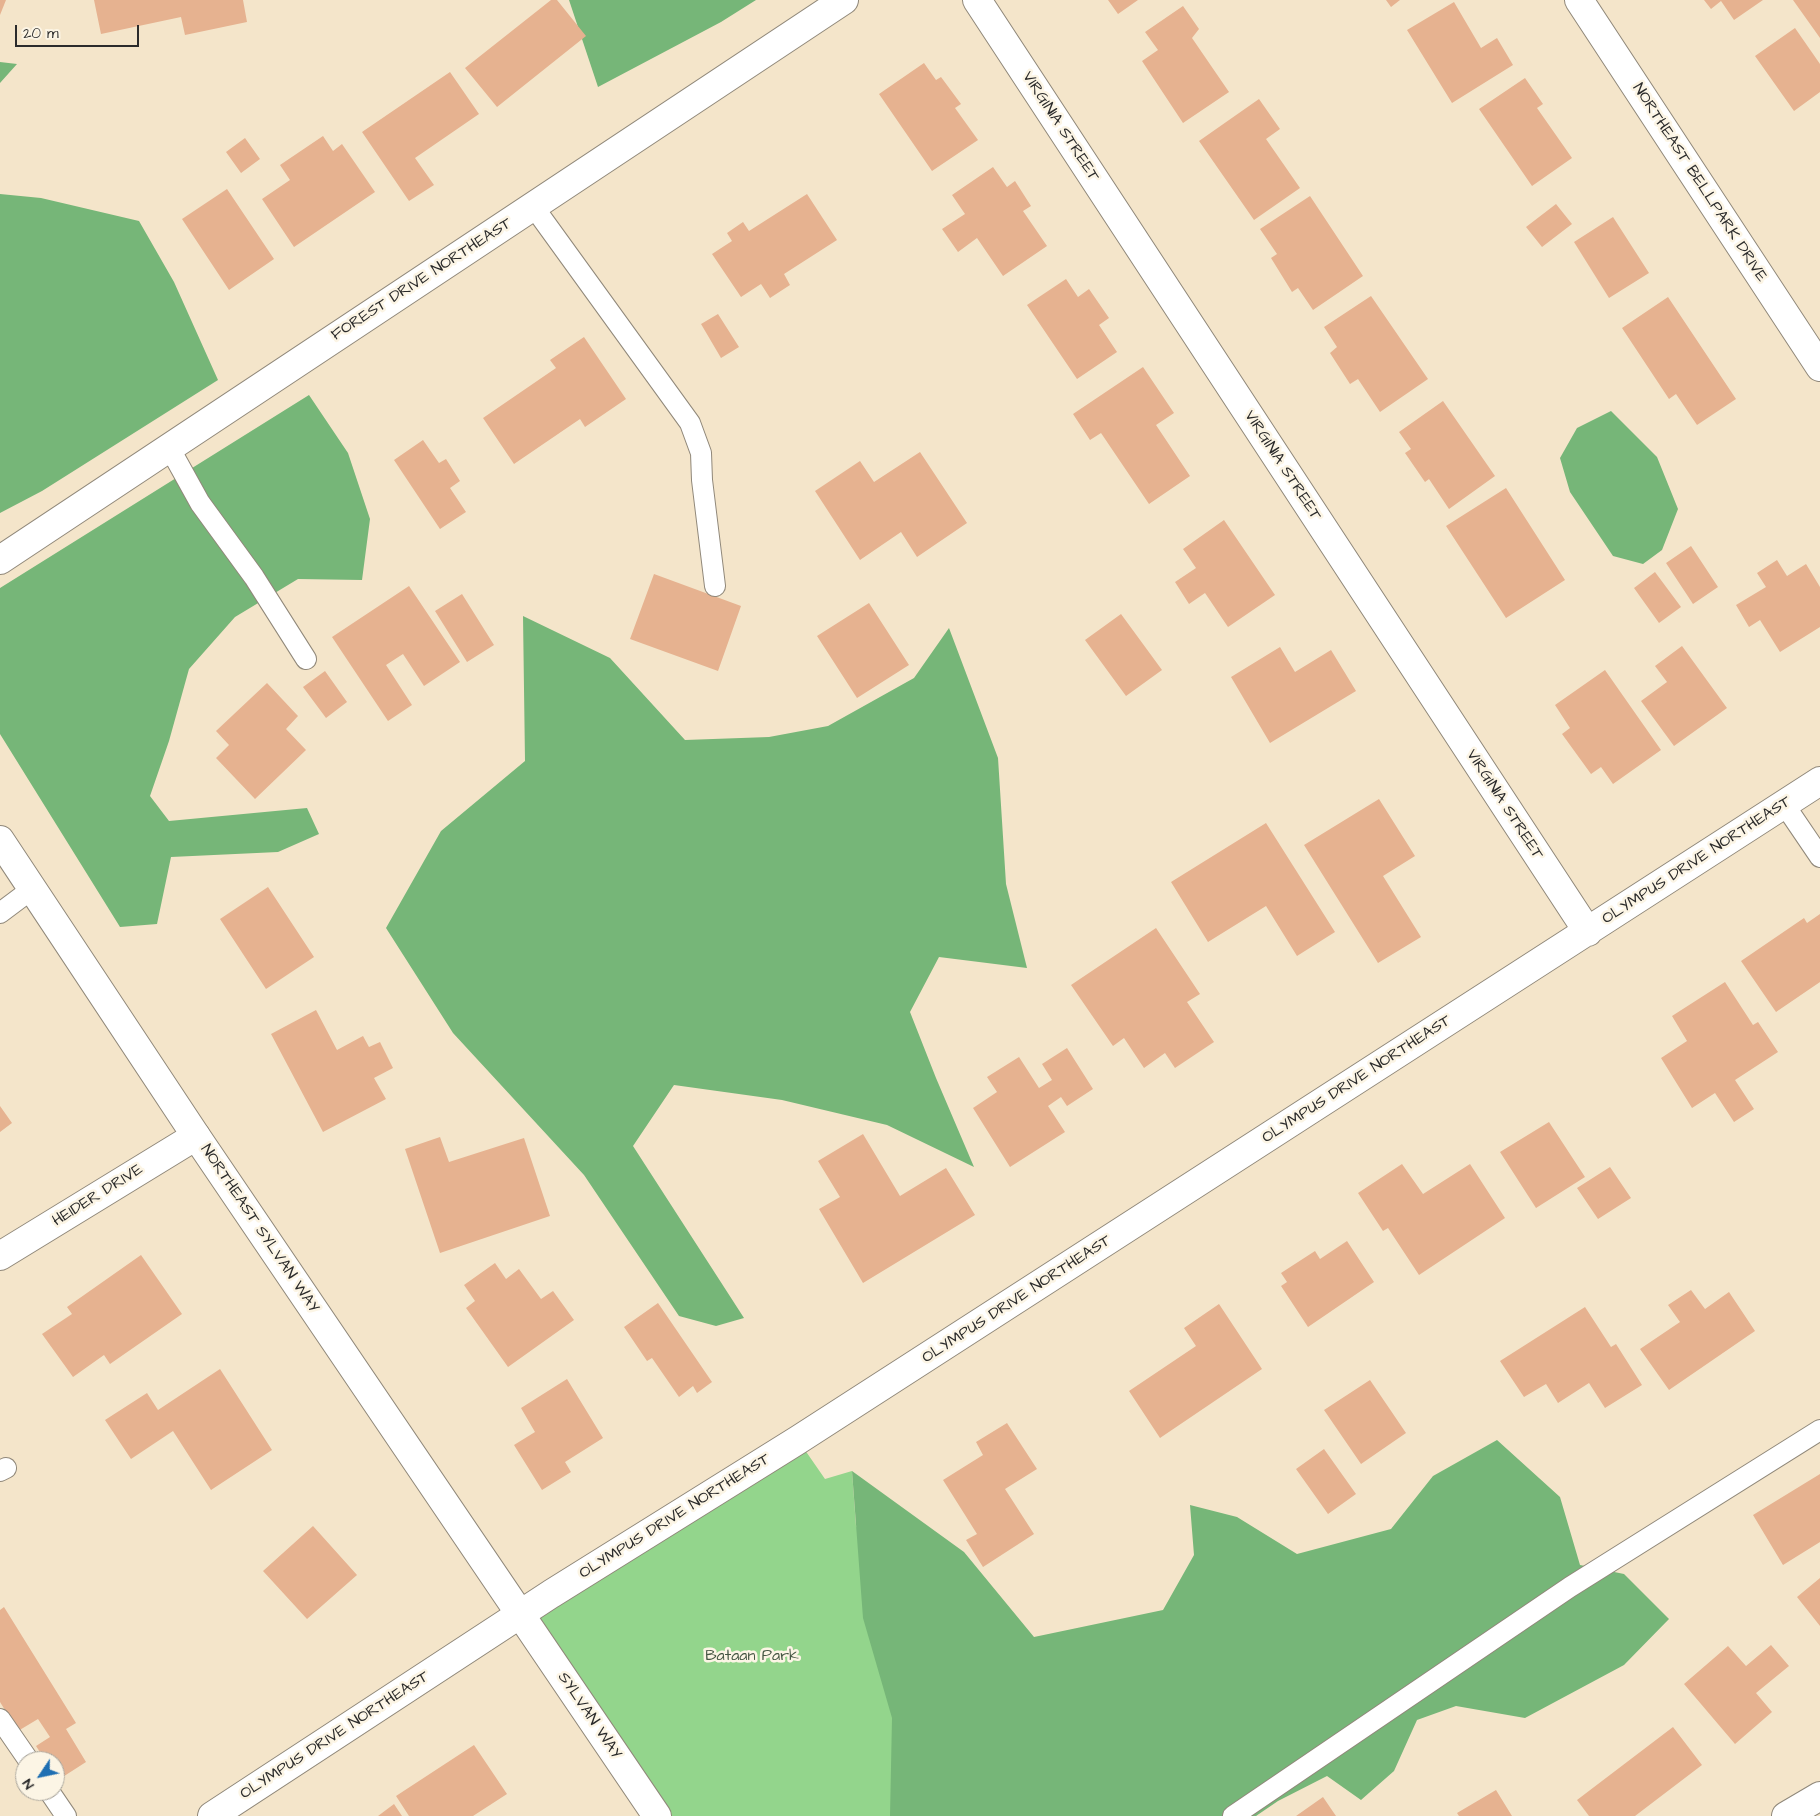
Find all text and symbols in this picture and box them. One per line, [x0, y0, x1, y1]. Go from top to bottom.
scale bar [18, 15, 141, 47]
text: 20 m [23, 23, 59, 44]
street label: VIRGINIA STREET [1017, 69, 1103, 185]
street label: NORTHEAST BELLPARK DRIVE [1628, 80, 1770, 286]
street label: FOREST DRIVE NORTHEAST [328, 214, 516, 346]
street label: VIRGINIA STREET [1239, 408, 1325, 524]
street label: VIRGINIA STREET [1461, 747, 1547, 863]
street label: OLYMPUS DRIVE NORTHEAST [1599, 793, 1795, 929]
street label: OLYMPUS DRIVE NORTHEAST [1259, 1012, 1455, 1148]
street label: NORTHEAST SYLVAN WAY [195, 1141, 323, 1317]
street label: HEIDER DRIVE [49, 1161, 147, 1231]
street label: OLYMPUS DRIVE NORTHEAST [919, 1232, 1115, 1368]
street label: OLYMPUS DRIVE NORTHEAST [576, 1450, 774, 1584]
park label: Bataan Park [705, 1647, 799, 1667]
street label: OLYMPUS DRIVE NORTHEAST [237, 1668, 433, 1804]
street label: SYLVAN WAY [553, 1669, 625, 1763]
north arrow [15, 1751, 65, 1801]
text: N [18, 1775, 39, 1793]

